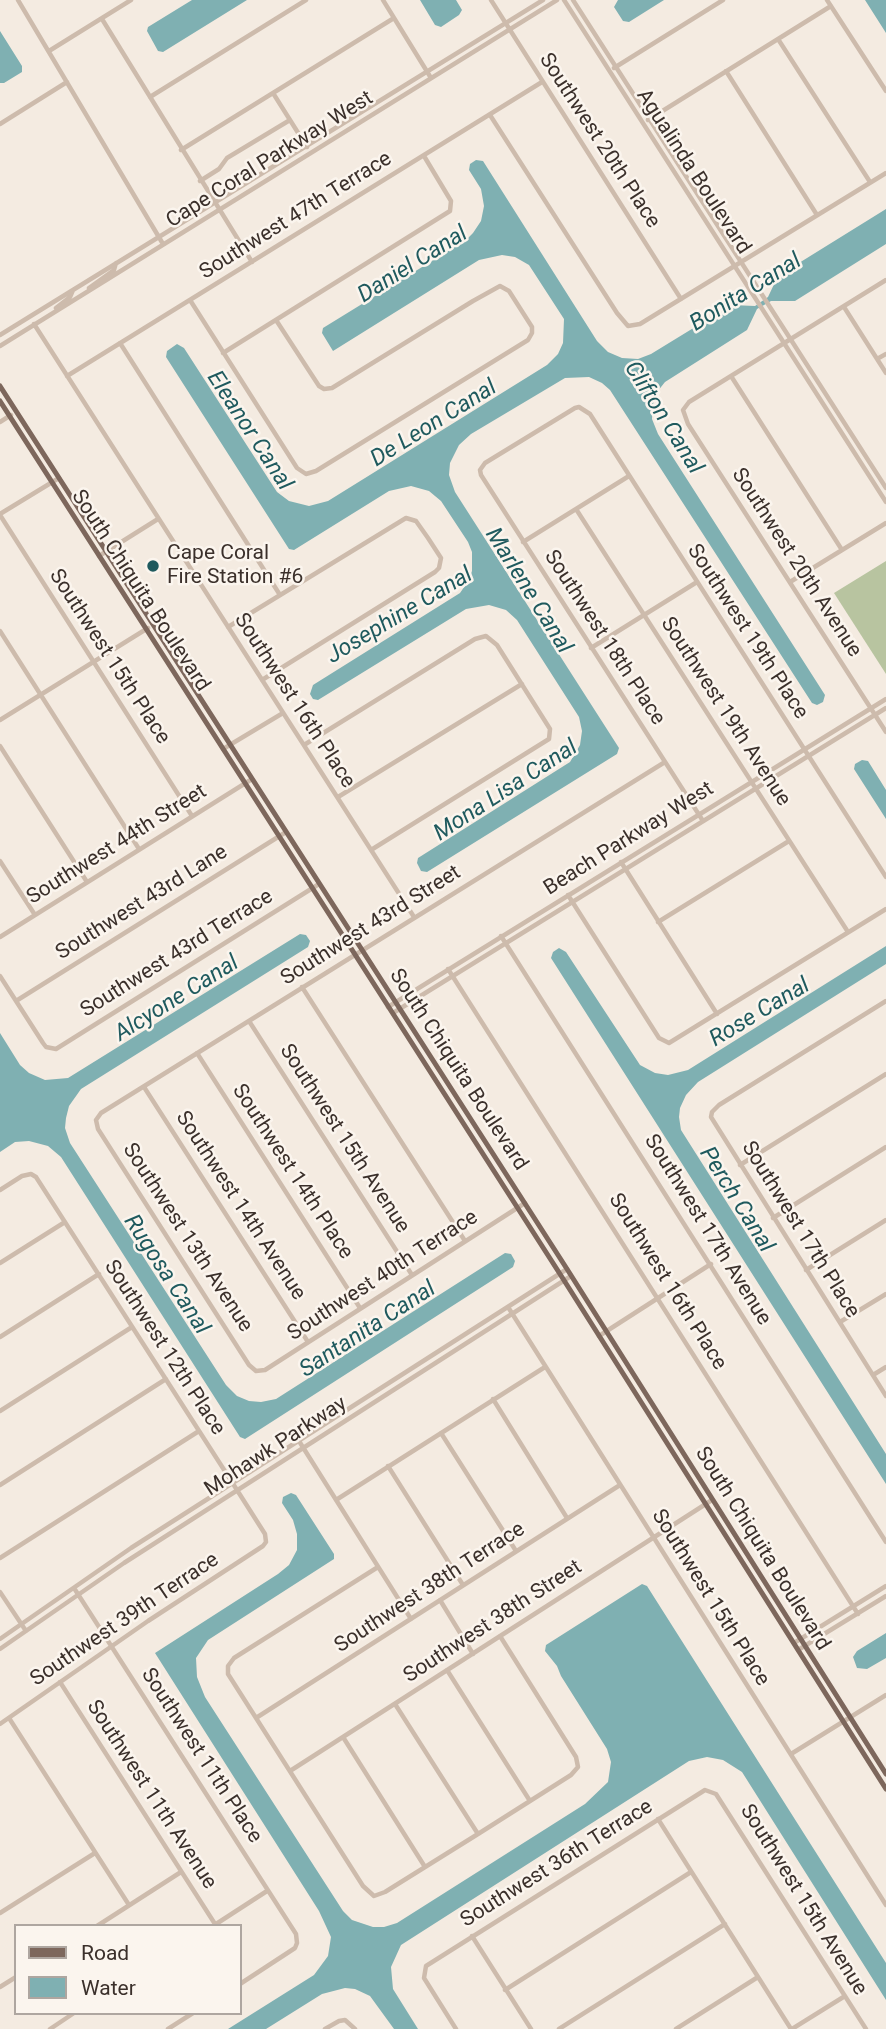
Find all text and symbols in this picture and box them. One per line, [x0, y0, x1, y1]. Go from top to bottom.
street label: Southwest 20th Place [533, 49, 665, 233]
street label: Agualinda Boulevard [630, 85, 756, 259]
street label: Cape Coral Parkway West [162, 86, 378, 234]
street label: Southwest 47th Terrace [195, 147, 397, 285]
water label: Daniel Canal [353, 220, 473, 310]
water label: Bonita Canal [685, 248, 807, 338]
water label: Clifton Canal [618, 357, 708, 479]
water label: Eleanor Canal [200, 366, 298, 496]
water label: De Leon Canal [366, 374, 502, 474]
street label: Southwest 20th Avenue [725, 464, 867, 662]
street label: South Chiquita Boulevard [65, 486, 215, 696]
water label: Marlene Canal [478, 523, 578, 659]
street label: Southwest 19th Place [681, 540, 813, 724]
place label: Cape Coral Fire Station #6 [167, 541, 303, 591]
street label: Southwest 18th Place [538, 546, 670, 730]
marker: Cape Coral Fire Station #6 [145, 558, 161, 574]
water label: Josephine Canal [322, 562, 478, 670]
street label: Southwest 15th Place [43, 565, 175, 749]
street label: Southwest 16th Place [228, 609, 360, 793]
street label: Southwest 19th Avenue [654, 613, 796, 811]
water label: Mona Lisa Canal [429, 734, 583, 848]
street label: Beach Parkway West [540, 777, 718, 901]
street label: Southwest 44th Street [23, 779, 211, 911]
street label: Southwest 43rd Lane [52, 840, 232, 966]
street label: Southwest 43rd Street [276, 860, 466, 992]
street label: Southwest 43rd Terrace [76, 885, 278, 1023]
water label: Alcyone Canal [110, 950, 244, 1048]
street label: South Chiquita Boulevard [383, 965, 533, 1175]
water label: Rose Canal [705, 972, 815, 1054]
street label: Southwest 15th Avenue [273, 1040, 415, 1238]
street label: Southwest 14th Place [226, 1080, 358, 1264]
street label: Southwest 14th Avenue [169, 1107, 311, 1305]
street label: Southwest 17th Avenue [638, 1130, 776, 1330]
street label: Southwest 17th Place [735, 1137, 865, 1323]
street label: Southwest 13th Avenue [116, 1139, 258, 1337]
water label: Perch Canal [693, 1142, 779, 1258]
street label: Southwest 16th Place [602, 1189, 732, 1375]
street label: Southwest 40th Terrace [283, 1205, 483, 1347]
water label: Rugosa Canal [117, 1210, 215, 1340]
street label: Southwest 12th Place [98, 1256, 230, 1440]
water label: Santanita Canal [295, 1276, 441, 1384]
street label: Mohawk Parkway [200, 1392, 352, 1502]
street label: South Chiquita Boulevard [689, 1443, 835, 1655]
street label: Southwest 15th Place [645, 1505, 775, 1691]
street label: Southwest 38th Terrace [330, 1517, 530, 1659]
street label: Southwest 39th Terrace [26, 1548, 224, 1692]
street label: Southwest 38th Street [399, 1555, 587, 1689]
street label: Southwest 11th Place [135, 1664, 267, 1848]
street label: Southwest 11th Avenue [80, 1696, 222, 1894]
street label: Southwest 36th Terrace [456, 1795, 658, 1933]
street label: Southwest 15th Avenue [734, 1800, 872, 2000]
legend [14, 1924, 242, 2015]
text: Road [81, 1941, 129, 1965]
text: Water [81, 1976, 136, 2000]

